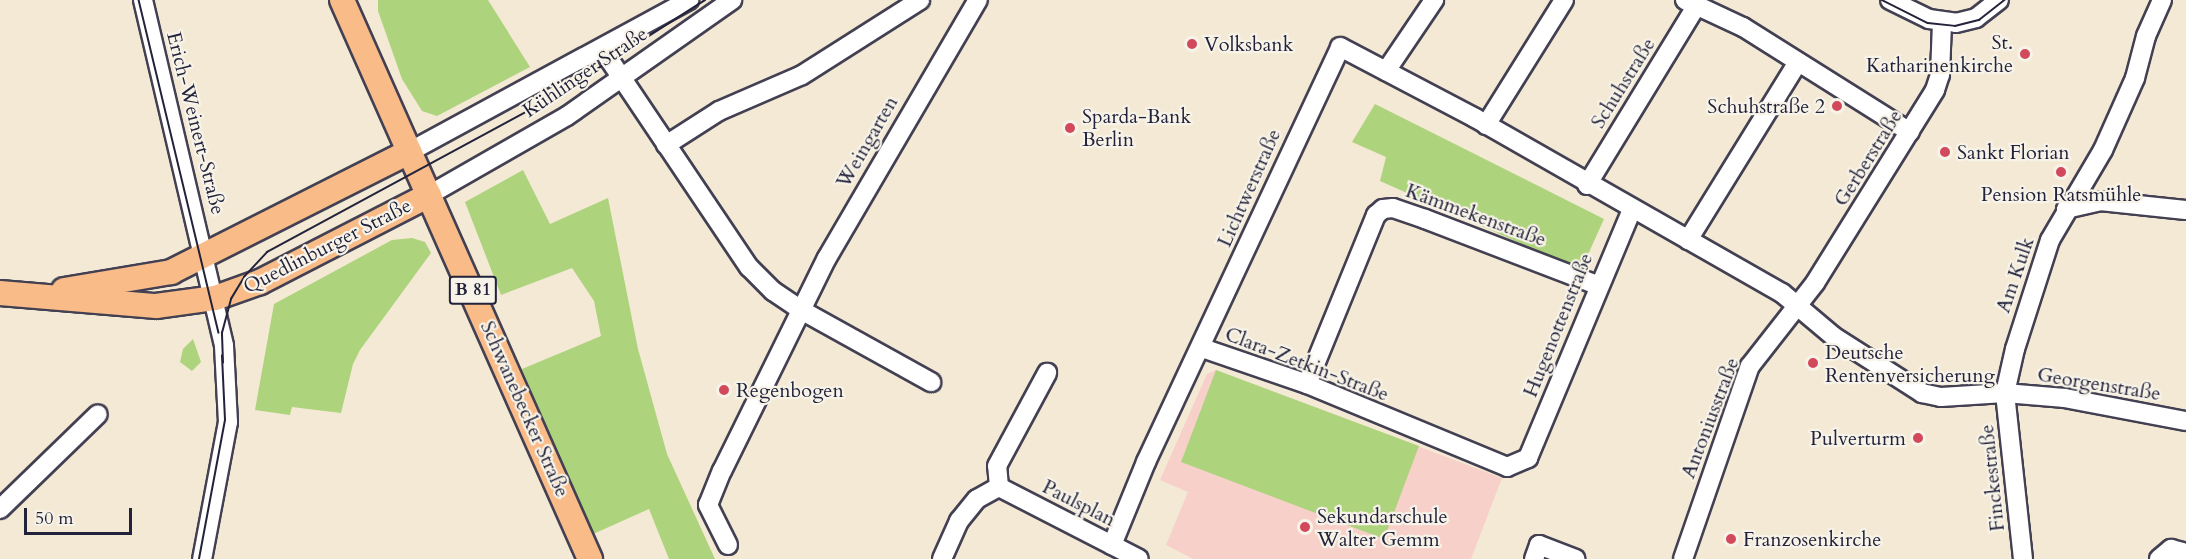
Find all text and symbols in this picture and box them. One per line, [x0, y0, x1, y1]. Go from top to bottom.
street label: Kühlinger Straße [518, 21, 652, 123]
street label: Erich-Weinert-Straße [162, 29, 230, 217]
place label: St. Katharinenkirche [1866, 30, 2013, 77]
place label: Volksbank [1204, 32, 1293, 56]
street label: Schuhstraße [1586, 33, 1660, 133]
marker: Volksbank [1185, 37, 1199, 51]
marker: St. Katharinenkirche [2018, 47, 2032, 61]
street label: Weingarten [831, 92, 903, 192]
place label: Schuhstraße 2 [1707, 94, 1825, 118]
marker: Schuhstraße 2 [1830, 99, 1844, 113]
place label: Sparda-Bank Berlin [1082, 104, 1191, 151]
street label: Gerberstraße [1829, 105, 1907, 211]
marker: Sparda-Bank Berlin [1063, 121, 1077, 135]
street label: Lichtwerstraße [1212, 125, 1286, 251]
place label: Sankt Florian [1957, 140, 2070, 164]
marker: Sankt Florian [1938, 145, 1952, 159]
marker: Pension Ratsmühle [2054, 165, 2068, 179]
street label: Kämmekenstraße [1403, 178, 1549, 252]
place label: Pension Ratsmühle [1981, 182, 2141, 206]
street label: Quedlinburger Straße [239, 193, 415, 299]
street label: Am Kulk [1991, 234, 2039, 316]
street label: Hugenottenstraße [1518, 249, 1598, 401]
road number: B 81 [448, 275, 498, 305]
street label: Schwanebecker Straße [475, 317, 575, 501]
street label: Clara-Zetkin-Straße [1222, 322, 1392, 406]
place label: Deutsche Rentenversicherung [1825, 340, 1995, 387]
street label: Antoniusstraße [1676, 354, 1744, 482]
marker: Deutsche Rentenversicherung [1806, 356, 1820, 370]
street label: Georgenstraße [2036, 362, 2162, 406]
place label: Regenbogen [736, 378, 844, 402]
marker: Regenbogen [717, 383, 731, 397]
street label: Finckestraße [1974, 423, 2010, 533]
place label: Pulverturm [1810, 426, 1906, 450]
marker: Pulverturm [1911, 431, 1925, 445]
street label: Paulsplan [1038, 474, 1120, 532]
scale bar [27, 496, 135, 534]
place label: Sekundarschule Walter Gemm [1317, 504, 1448, 551]
text: 50 m [35, 506, 74, 531]
marker: Sekundarschule Walter Gemm [1298, 520, 1312, 534]
place label: Franzosenkirche [1743, 527, 1881, 551]
marker: Franzosenkirche [1724, 532, 1738, 546]

